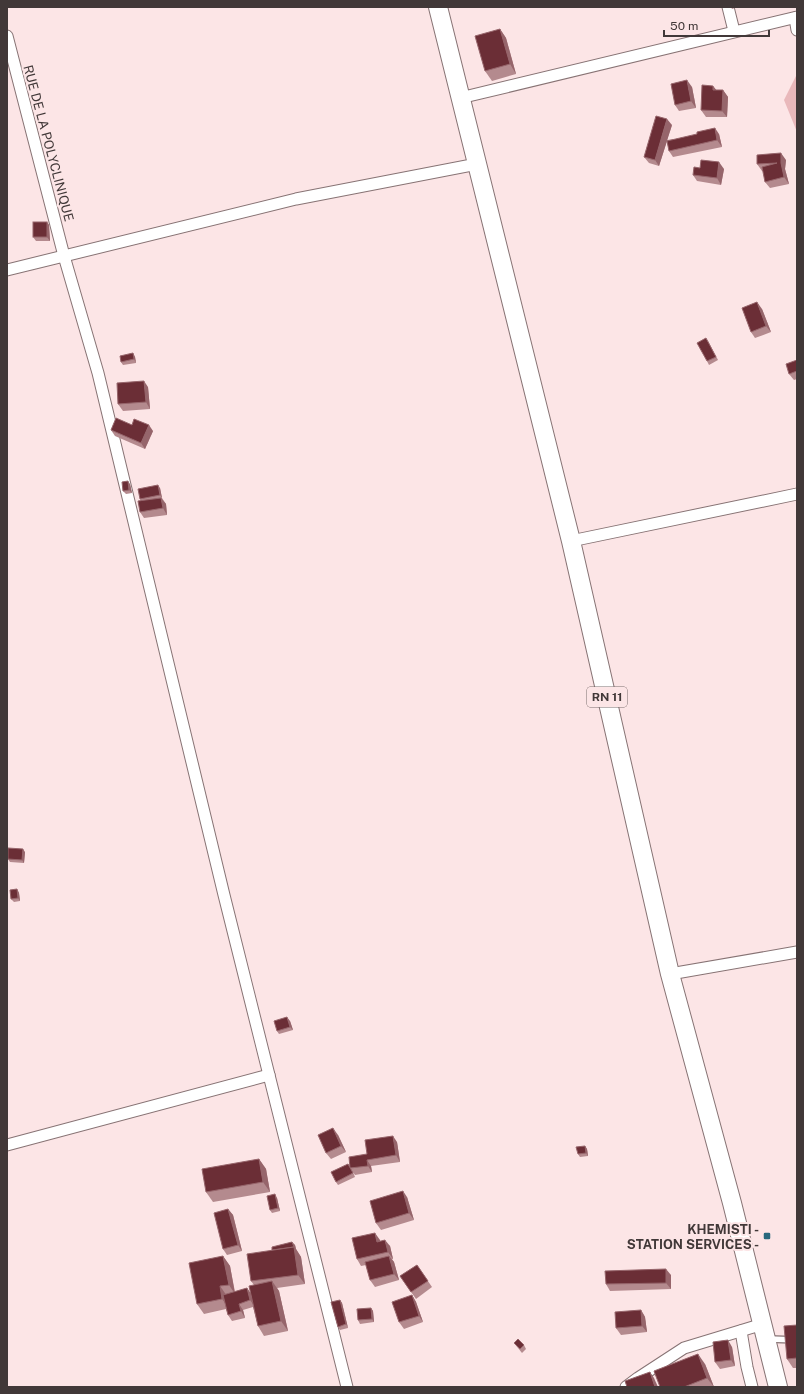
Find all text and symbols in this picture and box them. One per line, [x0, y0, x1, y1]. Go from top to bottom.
scale bar [664, 12, 769, 38]
text: 50 m [670, 19, 698, 33]
street label: RUE DE LA POLYCLINIQUE [20, 63, 77, 223]
road number: RN 11 [587, 687, 627, 707]
place label: KHEMISTI - STATION SERVICES - [627, 1222, 759, 1252]
marker: KHEMISTI - STATION SERVICES - [762, 1231, 772, 1241]

